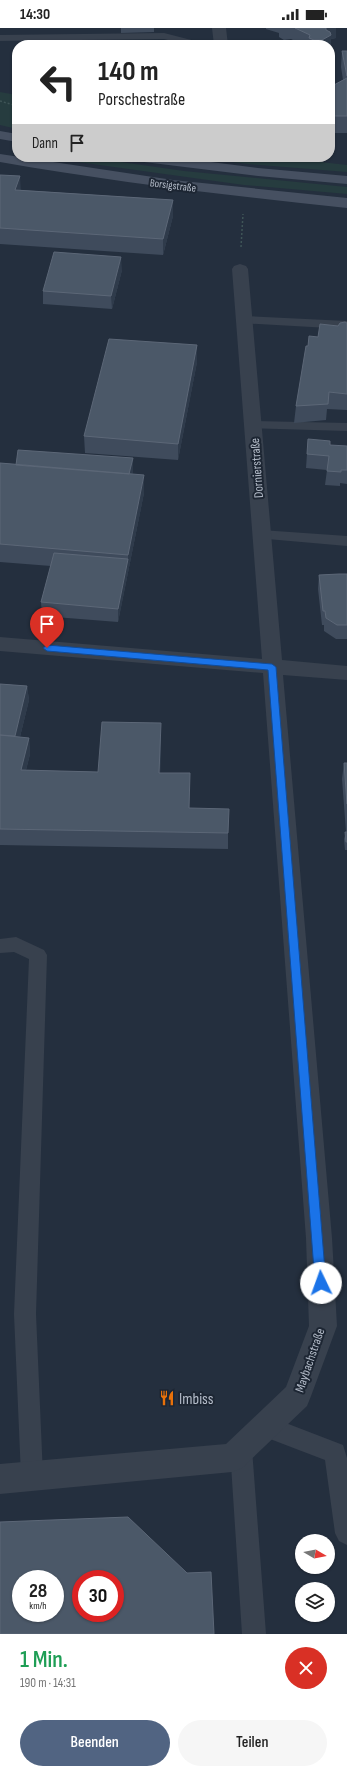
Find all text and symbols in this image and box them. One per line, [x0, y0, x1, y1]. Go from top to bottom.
text: 14:30 [20, 5, 50, 24]
text: 140 m [98, 55, 159, 88]
icon: left [32, 56, 84, 108]
text: Porschestraße [98, 89, 185, 110]
icon: arrive [66, 132, 88, 154]
text: Dann [32, 134, 58, 153]
street label: Borsigstraße [149, 176, 197, 195]
street label: Dornierstraße [247, 437, 267, 498]
pin [30, 607, 64, 648]
icon: arrive [36, 613, 58, 635]
position arrow [300, 1262, 342, 1304]
street label: Maybachstraße [292, 1326, 328, 1394]
restaurant icon: Imbiss [158, 1389, 176, 1407]
place label: Imbiss [179, 1390, 214, 1409]
north arrow [295, 1534, 335, 1574]
map controls [295, 1534, 335, 1622]
speed limit sign: 30 [72, 1570, 124, 1622]
text: 28 [29, 1579, 47, 1603]
button: layers [295, 1582, 335, 1622]
text: km/h [29, 1600, 47, 1612]
text: 1 Min. [20, 1645, 68, 1674]
button: close [285, 1647, 327, 1689]
text: 190 m · 14:31 [20, 1675, 76, 1691]
button: Beenden [20, 1720, 170, 1766]
button: Teilen [178, 1720, 327, 1766]

